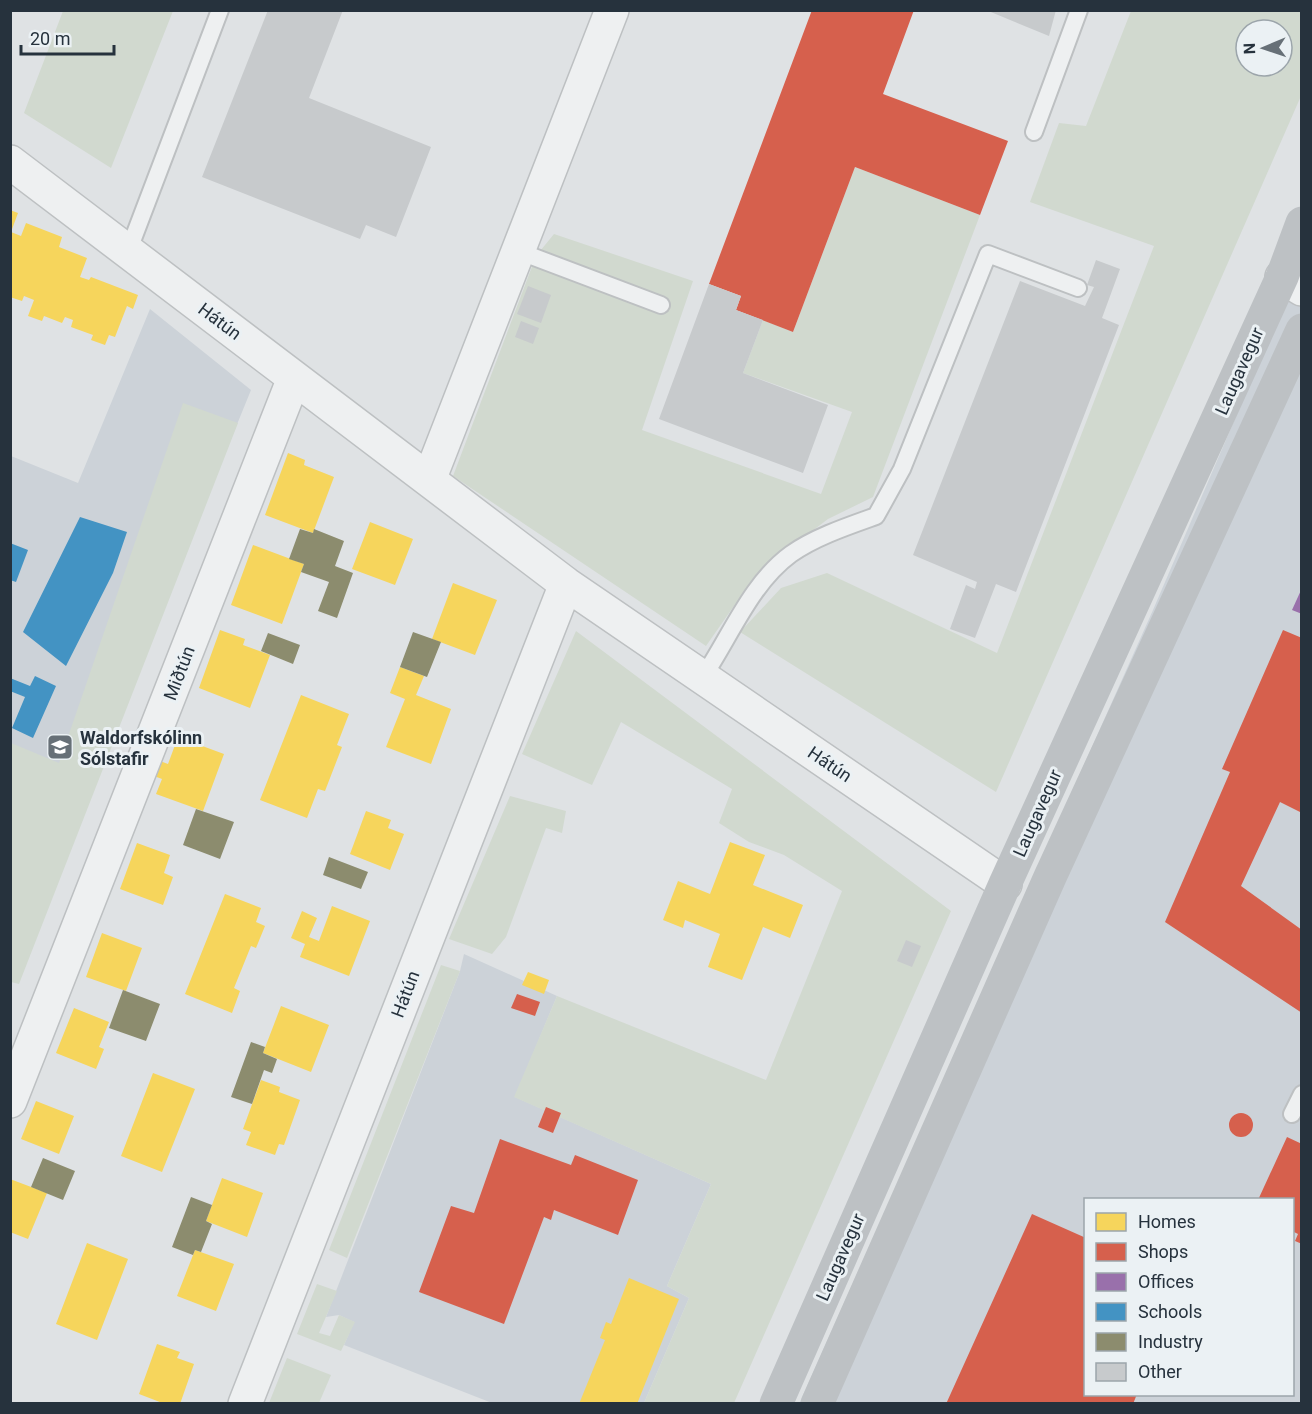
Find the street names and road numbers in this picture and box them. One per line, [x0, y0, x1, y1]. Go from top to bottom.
street label: Hátún [194, 298, 246, 344]
street label: Laugavegur [1210, 324, 1268, 418]
street label: Miðtún [159, 643, 199, 703]
street label: Hátún [804, 742, 856, 786]
street label: Laugavegur [1008, 766, 1066, 860]
street label: Hátún [387, 968, 423, 1020]
street label: Laugavegur [811, 1210, 869, 1304]

